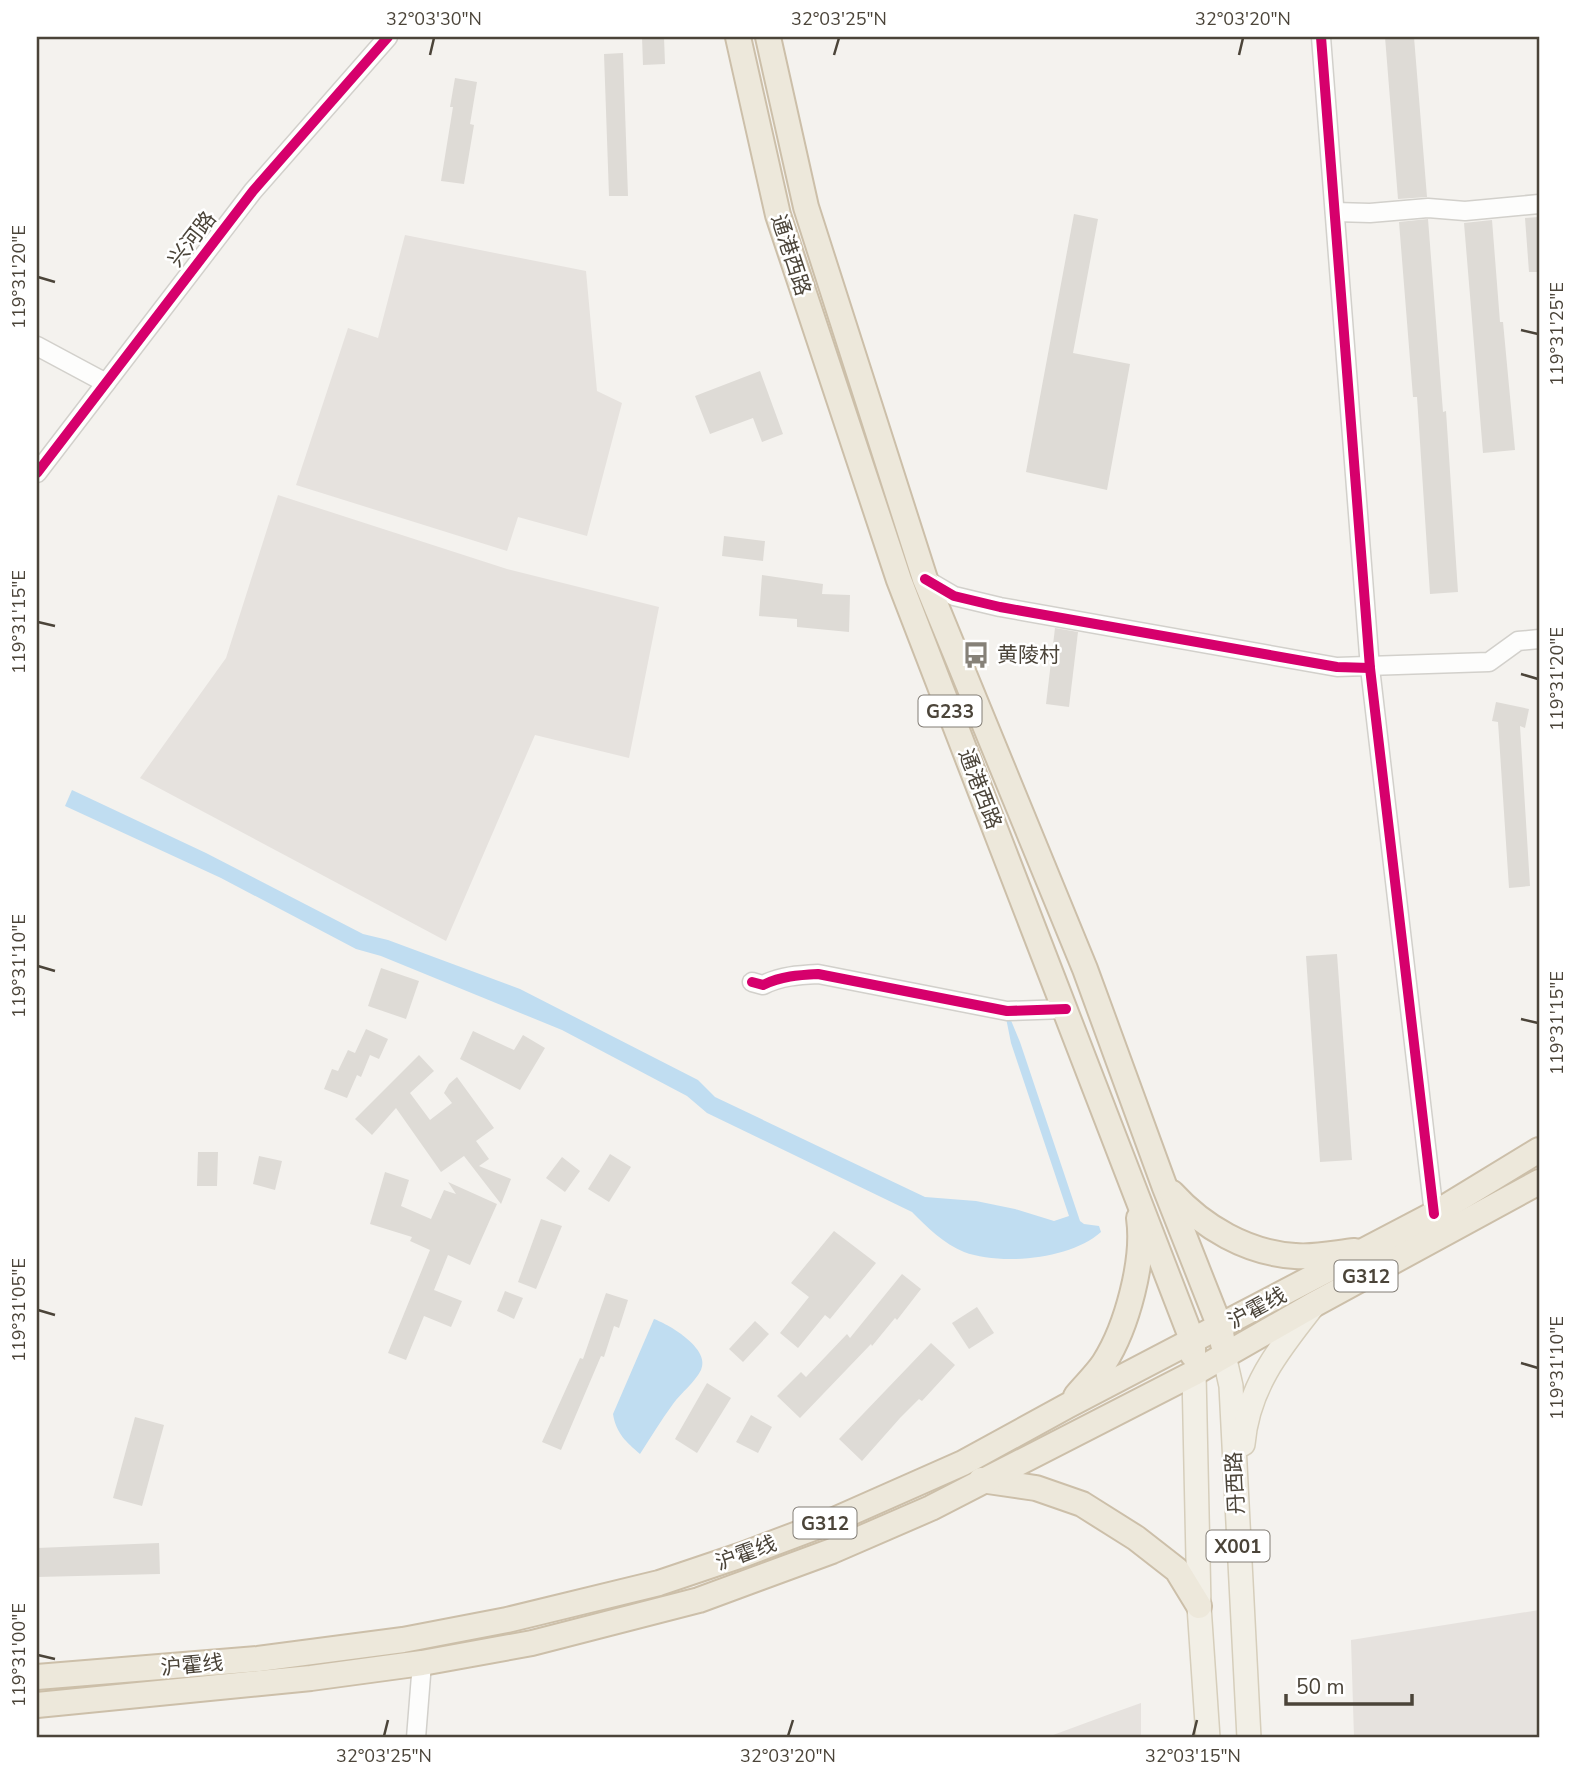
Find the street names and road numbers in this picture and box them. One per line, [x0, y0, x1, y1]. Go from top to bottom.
street label: 兴河路 [162, 206, 222, 272]
street label: 通港西路 [765, 211, 817, 299]
road number: G233 [918, 696, 982, 726]
street label: 通港西路 [952, 745, 1008, 833]
road number: G312 [1334, 1260, 1398, 1292]
street label: 沪霍线 [1223, 1281, 1291, 1335]
street label: 丹西路 [1219, 1451, 1251, 1515]
road number: G312 [794, 1508, 856, 1539]
street label: 沪霍线 [712, 1529, 780, 1577]
road number: X001 [1206, 1530, 1270, 1562]
street label: 沪霍线 [159, 1648, 225, 1682]

